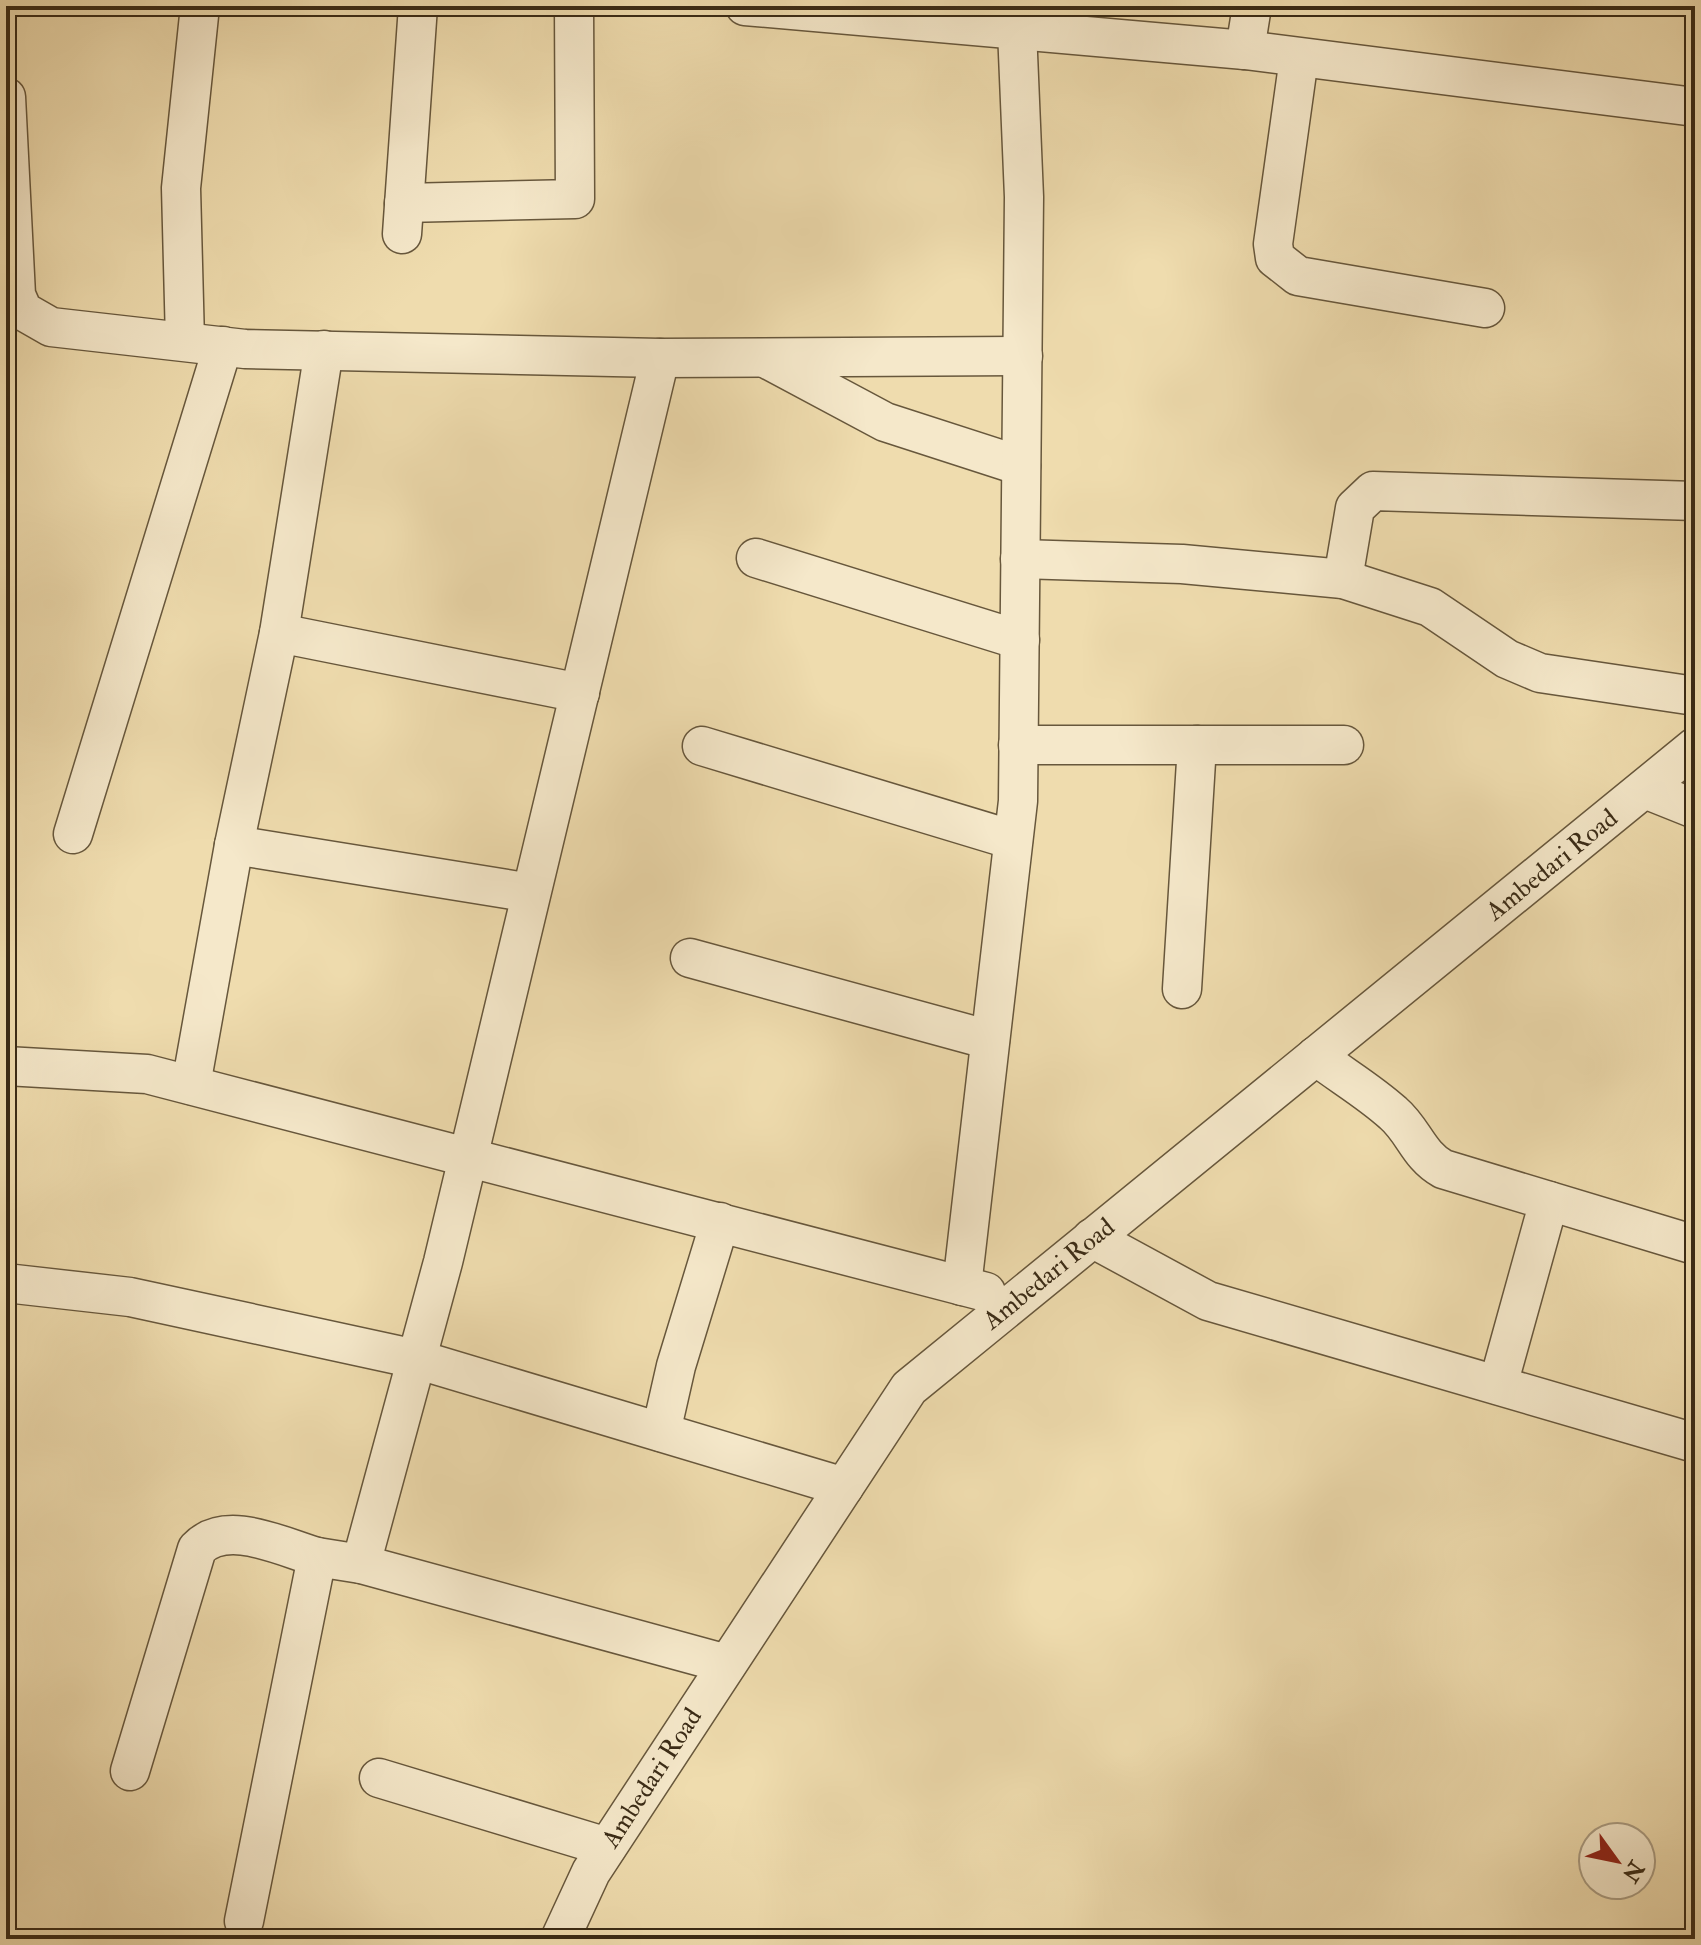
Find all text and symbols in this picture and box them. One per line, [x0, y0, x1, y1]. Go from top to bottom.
street label: Ambedari Road [1479, 802, 1624, 928]
street label: Ambedari Road [976, 1211, 1121, 1337]
street label: Ambedari Road [594, 1702, 709, 1855]
north arrow [1577, 1821, 1657, 1901]
text: N [1616, 1855, 1651, 1887]

